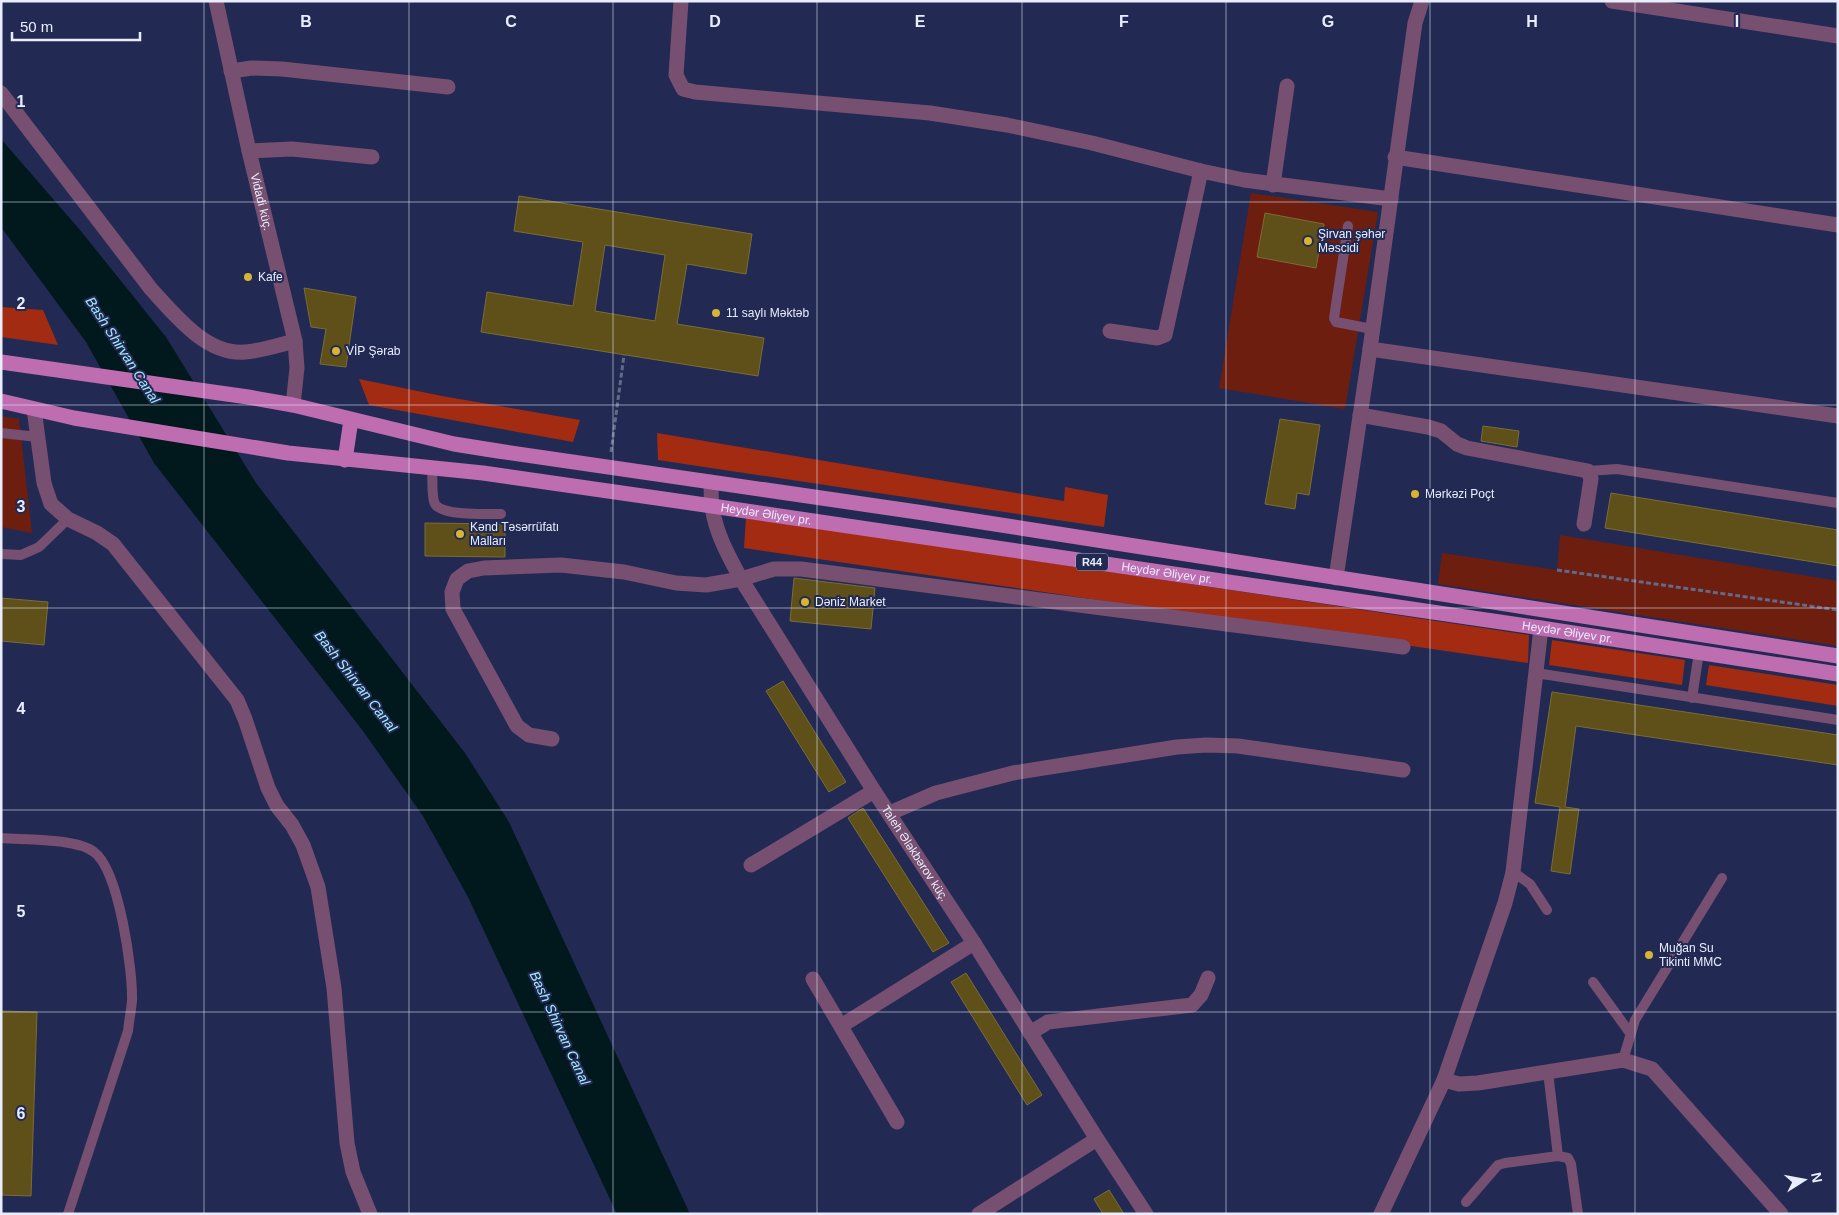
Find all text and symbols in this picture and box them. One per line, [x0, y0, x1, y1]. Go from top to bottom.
scale bar [12, 10, 140, 42]
text: B [300, 13, 312, 30]
text: C [505, 13, 517, 30]
text: D [709, 13, 721, 30]
text: E [915, 13, 926, 30]
text: F [1119, 13, 1129, 30]
text: G [1322, 13, 1334, 30]
text: H [1526, 13, 1538, 30]
text: I [1735, 13, 1739, 30]
text: 50 m [20, 18, 53, 35]
text: 1 [17, 93, 26, 110]
street label: Vidadi küç. [248, 172, 275, 232]
place label: Şirvan şəhər Məscidi [1318, 227, 1385, 255]
marker: Şirvan şəhər Məscidi [1302, 235, 1314, 247]
place label: Kafe [258, 270, 283, 284]
marker: Kafe [242, 271, 254, 283]
water label: Bash Shirvan Canal [83, 294, 164, 407]
text: 2 [17, 295, 26, 312]
place label: 11 saylı Məktəb [726, 306, 809, 320]
marker: 11 saylı Məktəb [710, 307, 722, 319]
place label: VİP Şərab [346, 344, 401, 358]
marker: VİP Şərab [330, 345, 342, 357]
place label: Mərkəzi Poçt [1425, 487, 1495, 501]
marker: Mərkəzi Poçt [1409, 488, 1421, 500]
text: 3 [17, 498, 26, 515]
street label: Heydər Əliyev pr. [720, 500, 813, 528]
place label: Kənd Təsərrüfatı Malları [470, 520, 559, 548]
marker: Kənd Təsərrüfatı Malları [454, 528, 466, 540]
road number: R44 [1076, 554, 1108, 570]
street label: Heydər Əliyev pr. [1120, 559, 1213, 587]
place label: Dəniz Market [815, 595, 886, 609]
marker: Dəniz Market [799, 596, 811, 608]
street label: Heydər Əliyev pr. [1521, 618, 1614, 646]
water label: Bash Shirvan Canal [312, 627, 401, 735]
text: 4 [17, 700, 26, 717]
street label: Taleh Ələkbərov küç. [878, 803, 952, 904]
text: 5 [17, 903, 26, 920]
place label: Muğan Su Tikinti MMC [1659, 941, 1722, 969]
marker: Muğan Su Tikinti MMC [1643, 949, 1655, 961]
water label: Bash Shirvan Canal [527, 969, 594, 1088]
text: 6 [17, 1105, 26, 1122]
north arrow [1779, 1155, 1829, 1205]
text: N [1808, 1171, 1826, 1184]

